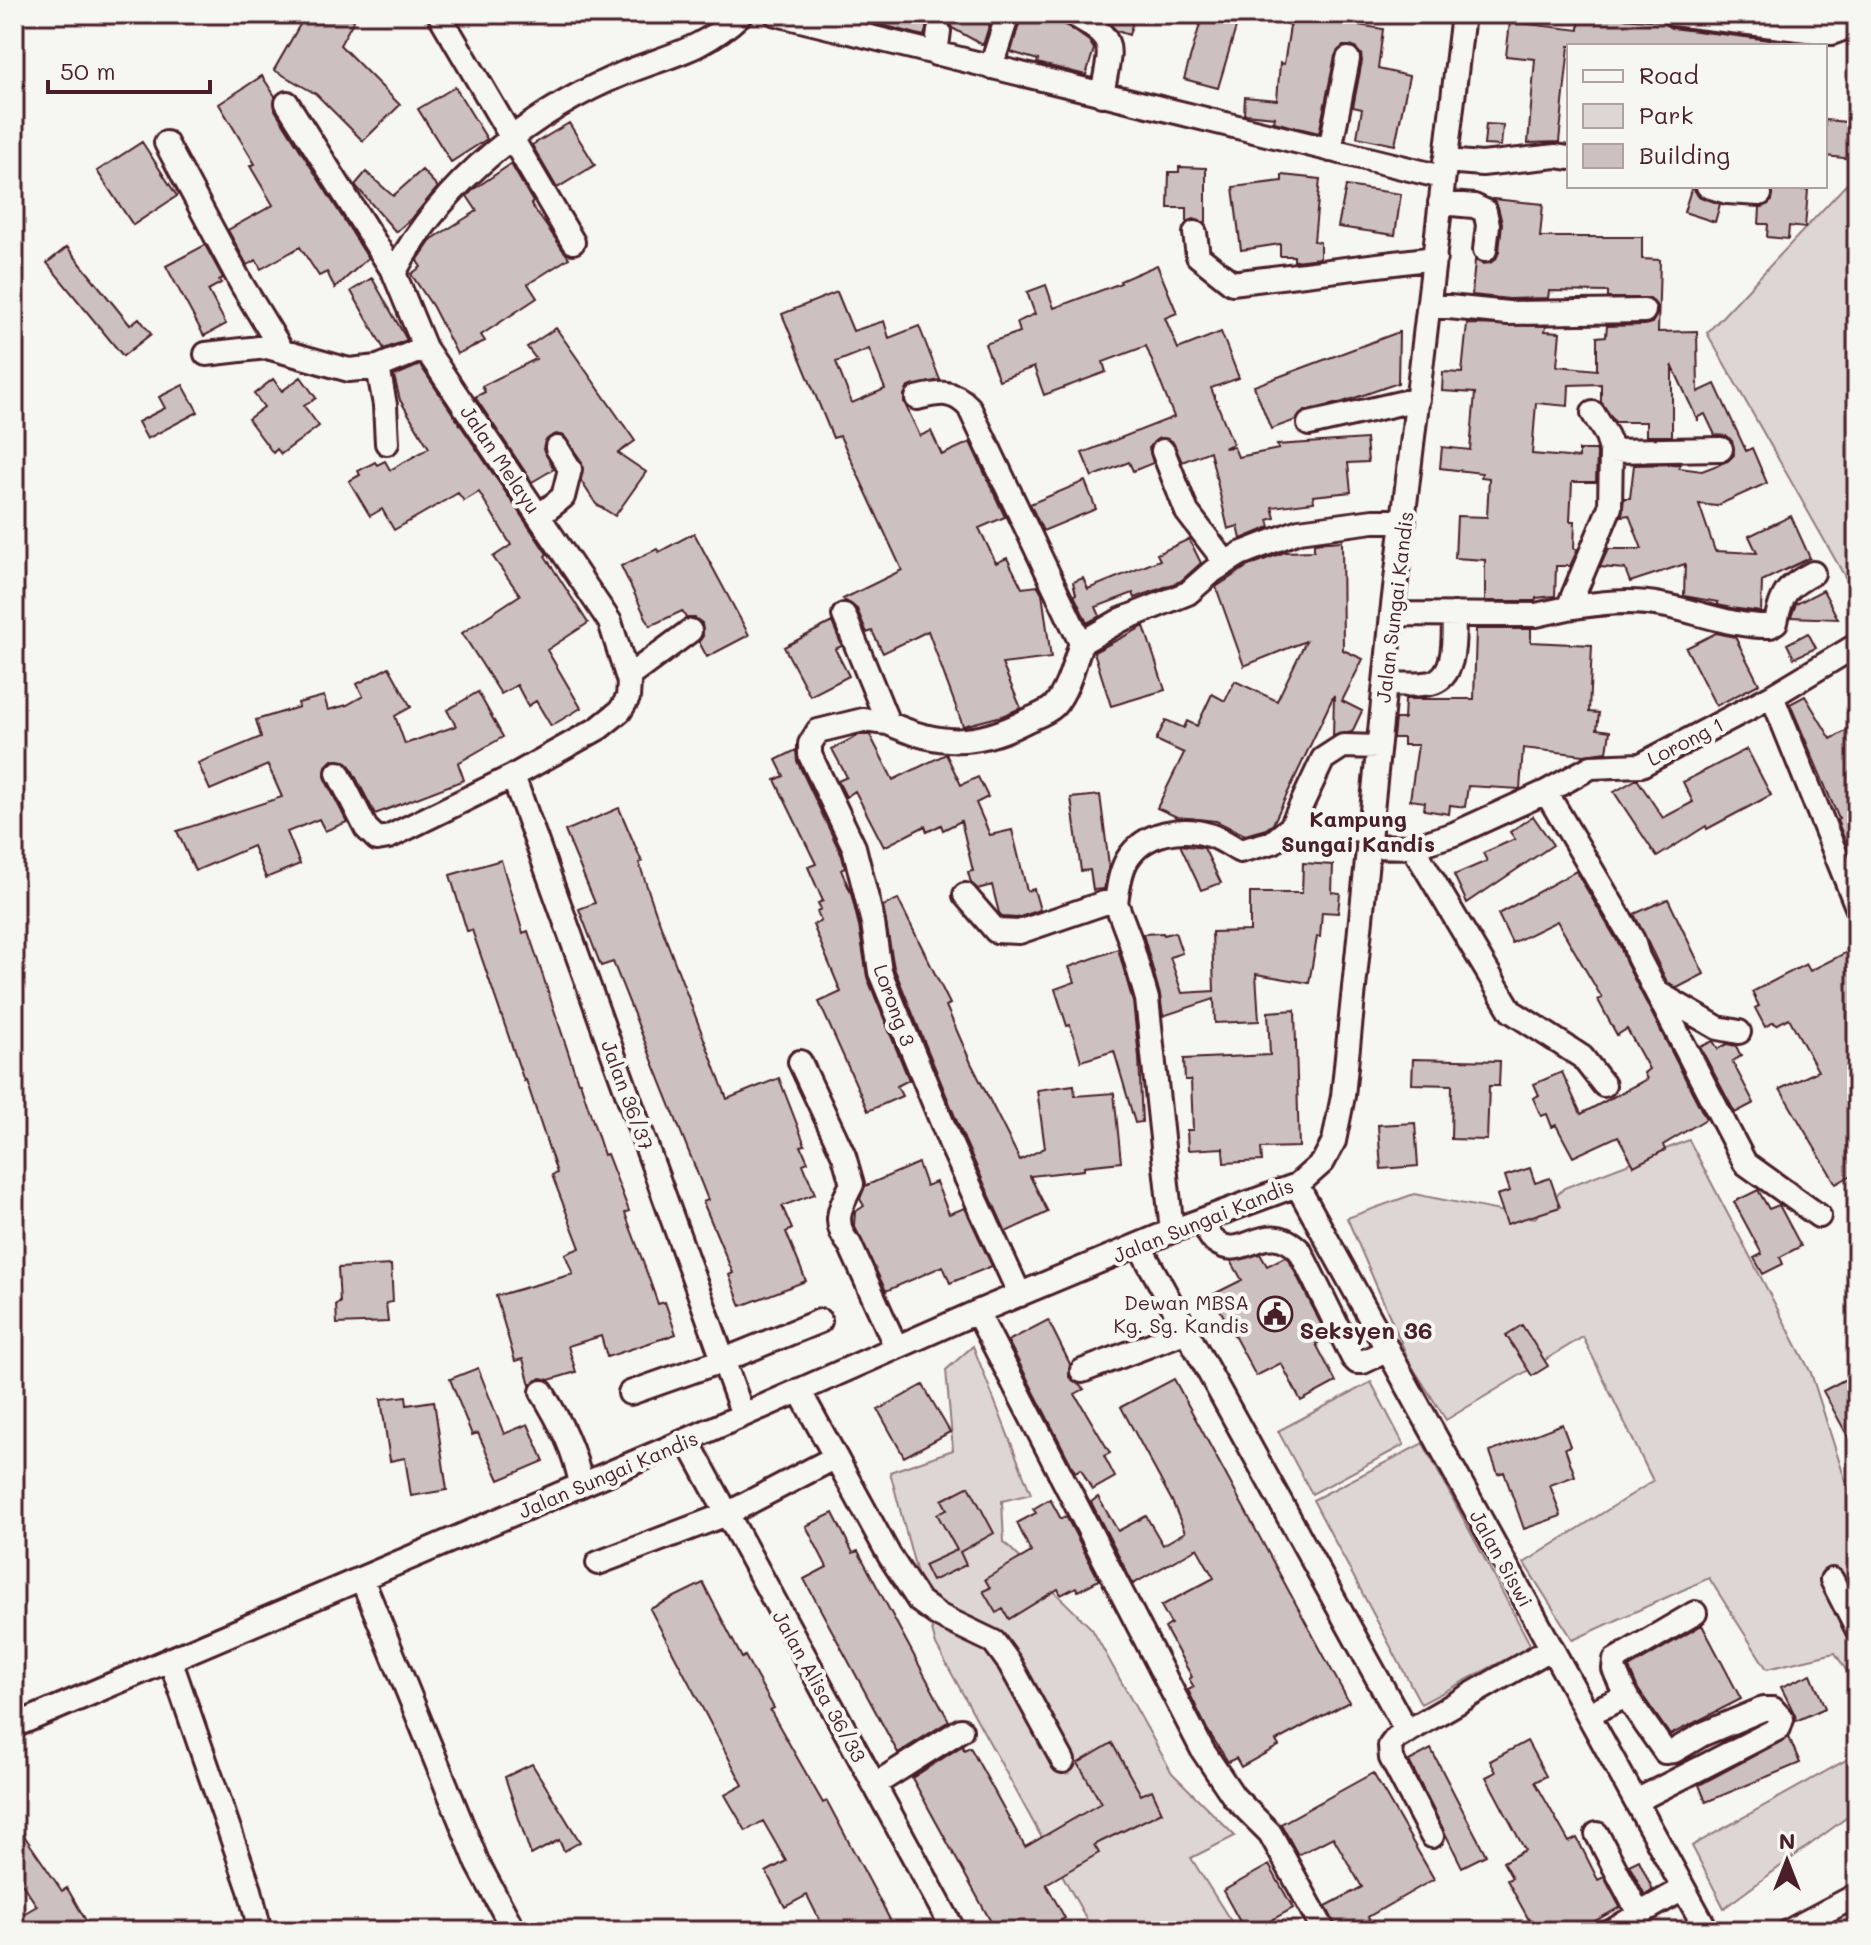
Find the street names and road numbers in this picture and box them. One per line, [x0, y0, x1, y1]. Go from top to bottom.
street label: Jalan Melayu [455, 400, 547, 518]
street label: Jalan Sungai Kandis [1369, 510, 1419, 704]
street label: Lorong 1 [1642, 711, 1728, 771]
street label: Lorong 3 [868, 961, 922, 1049]
street label: Jalan 36/37 [596, 1036, 660, 1154]
street label: Jalan Sungai Kandis [1109, 1172, 1297, 1268]
street label: Jalan Sungai Kandis [514, 1424, 702, 1524]
street label: Jalan Siswi [1465, 1505, 1539, 1611]
street label: Jalan Alisa 36/33 [767, 1605, 873, 1767]

